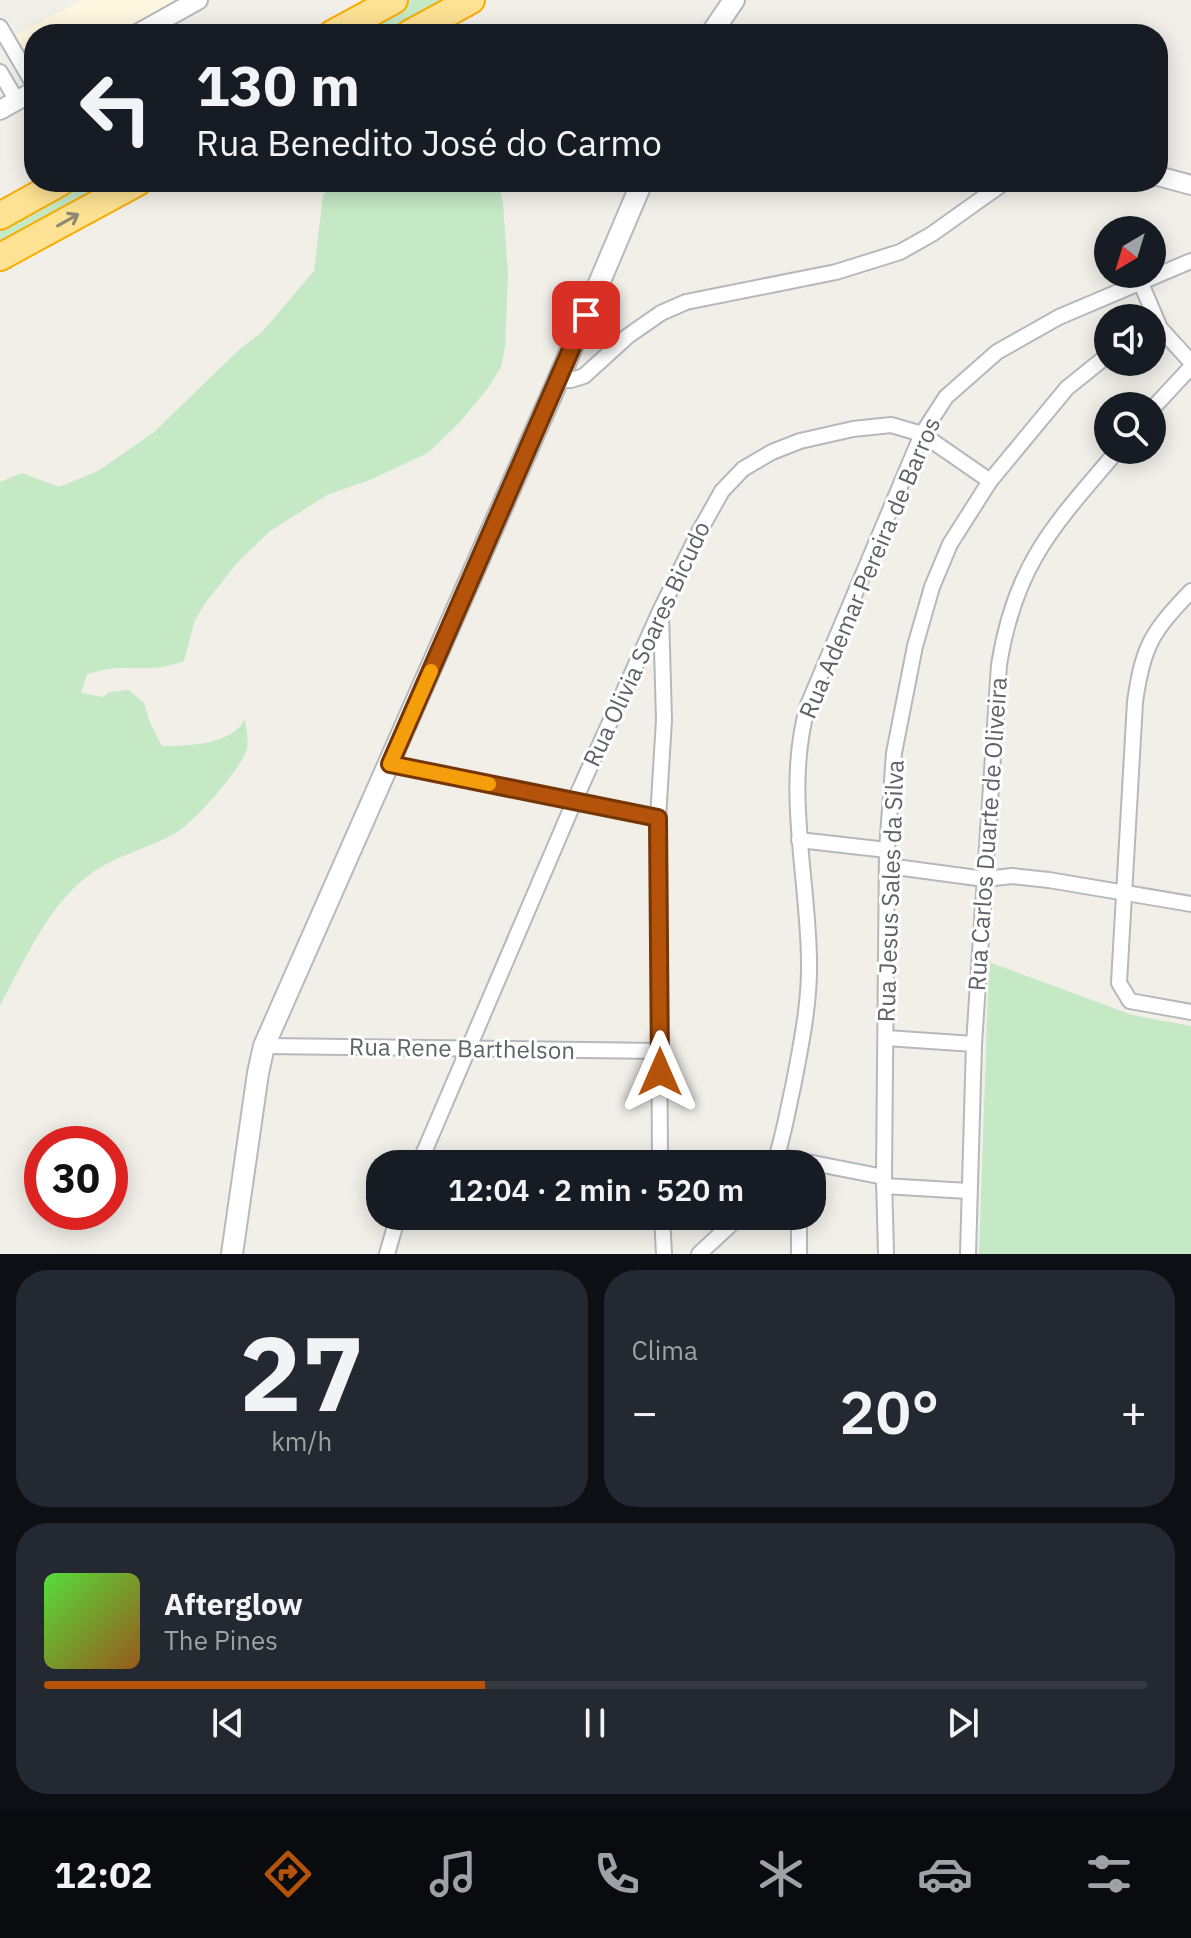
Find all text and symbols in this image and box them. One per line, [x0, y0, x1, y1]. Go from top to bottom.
text: 130 m [196, 49, 360, 121]
icon: left [64, 56, 168, 160]
text: Rua Benedito José do Carmo [196, 119, 662, 166]
one-way arrow [56, 212, 80, 227]
north arrow [1094, 216, 1166, 288]
map controls [1094, 216, 1166, 464]
pin [552, 281, 620, 349]
icon: arrive [564, 293, 608, 337]
button: sound [1094, 304, 1166, 376]
button: search [1094, 392, 1166, 464]
street label: Rua Ademar Pereira de Barros [791, 412, 947, 723]
street label: Rua Olivia Soares Bicudo [575, 516, 717, 772]
street label: Rua Carlos Duarte de Oliveira [960, 676, 1014, 992]
street label: Rua Jesus Sales da Silva [869, 759, 911, 1023]
street label: Rua Rene Barthelson [349, 1030, 575, 1066]
position arrow [618, 1030, 702, 1114]
speed limit sign: 30 [24, 1126, 128, 1230]
text: 12:04 · 2 min · 520 m [448, 1170, 744, 1209]
text: 27 [239, 1304, 364, 1440]
text: Clima [632, 1333, 698, 1367]
text: 20° [839, 1372, 939, 1451]
text: − [632, 1383, 658, 1440]
text: + [1121, 1383, 1147, 1440]
text: km/h [271, 1424, 332, 1458]
text: Afterglow [164, 1584, 303, 1623]
text: The Pines [164, 1623, 278, 1657]
icon: previous [206, 1701, 250, 1745]
icon: pause [573, 1701, 617, 1745]
icon: next [941, 1701, 985, 1745]
icon: directions [260, 1846, 316, 1902]
icon: music [425, 1846, 481, 1902]
icon: phone [589, 1846, 645, 1902]
icon: climate [753, 1846, 809, 1902]
icon: car [917, 1846, 973, 1902]
icon: filters [1081, 1846, 1137, 1902]
text: 12:02 [54, 1851, 152, 1898]

